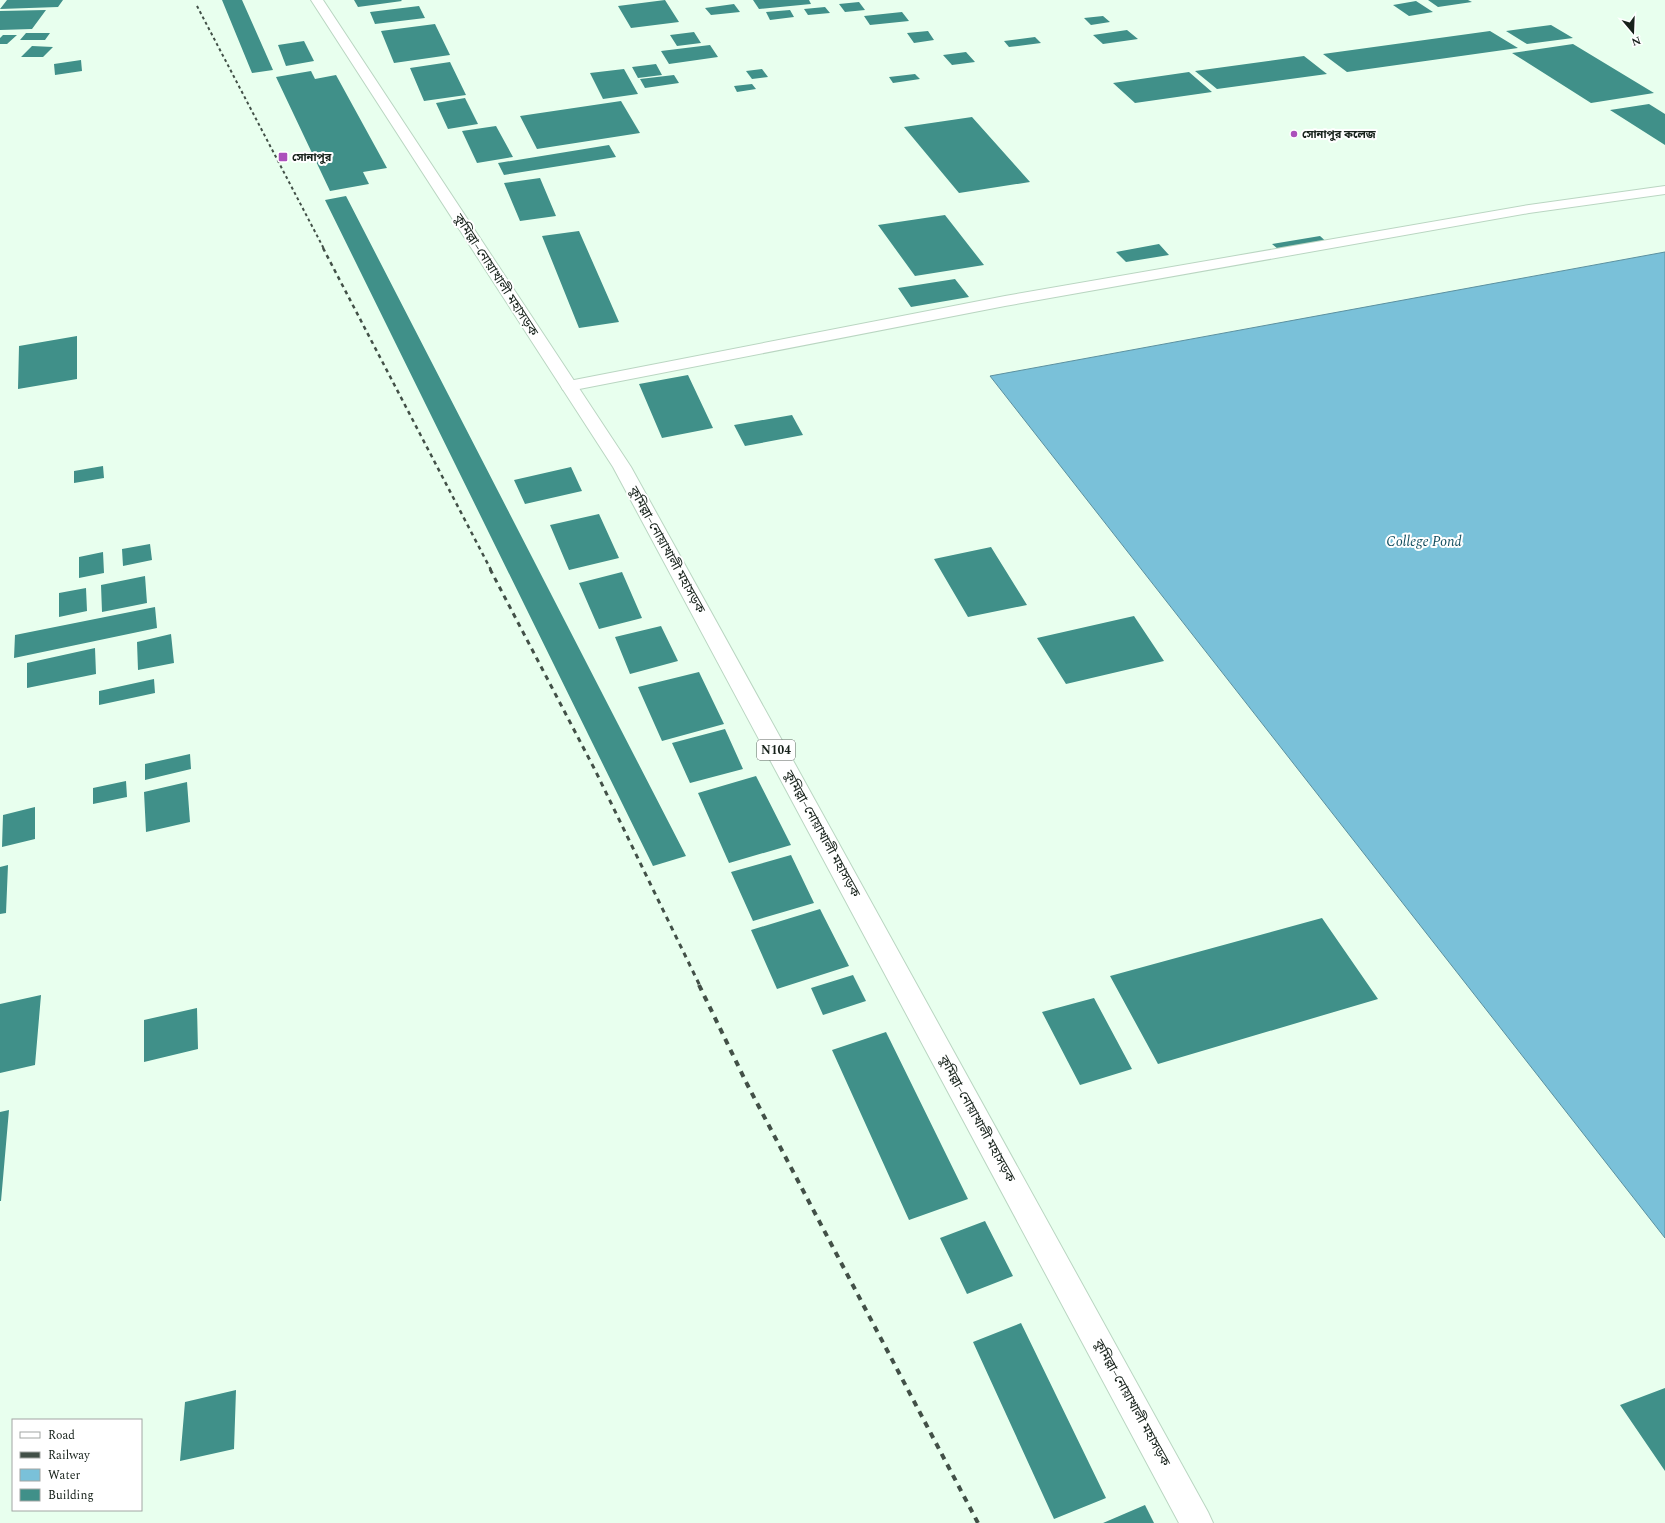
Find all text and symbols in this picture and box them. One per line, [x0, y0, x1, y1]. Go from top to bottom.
north arrow [1613, 12, 1653, 52]
text: N [1629, 31, 1643, 50]
place label: সোনাপুর কলেজ [1302, 126, 1377, 143]
marker: সোনাপুর কলেজ [1289, 129, 1299, 139]
place label: সোনাপুর [292, 149, 332, 166]
marker: সোনাপুর [277, 151, 289, 163]
street label: কুমিল্লা–নোয়াখালী মহাসড়ক [448, 209, 543, 341]
street label: কুমিল্লা–নোয়াখালী মহাসড়ক [623, 482, 711, 618]
water label: College Pond [1386, 531, 1462, 552]
road number: N104 [757, 740, 795, 760]
street label: কুমিল্লা–নোয়াখালী মহাসড়ক [778, 766, 866, 902]
street label: কুমিল্লা–নোয়াখালী মহাসড়ক [933, 1051, 1021, 1187]
street label: কুমিল্লা–নোয়াখালী মহাসড়ক [1088, 1335, 1176, 1471]
legend [12, 1419, 142, 1511]
text: Road [48, 1426, 75, 1445]
text: Railway [48, 1446, 91, 1465]
text: Water [48, 1466, 80, 1485]
text: Building [48, 1486, 94, 1505]

